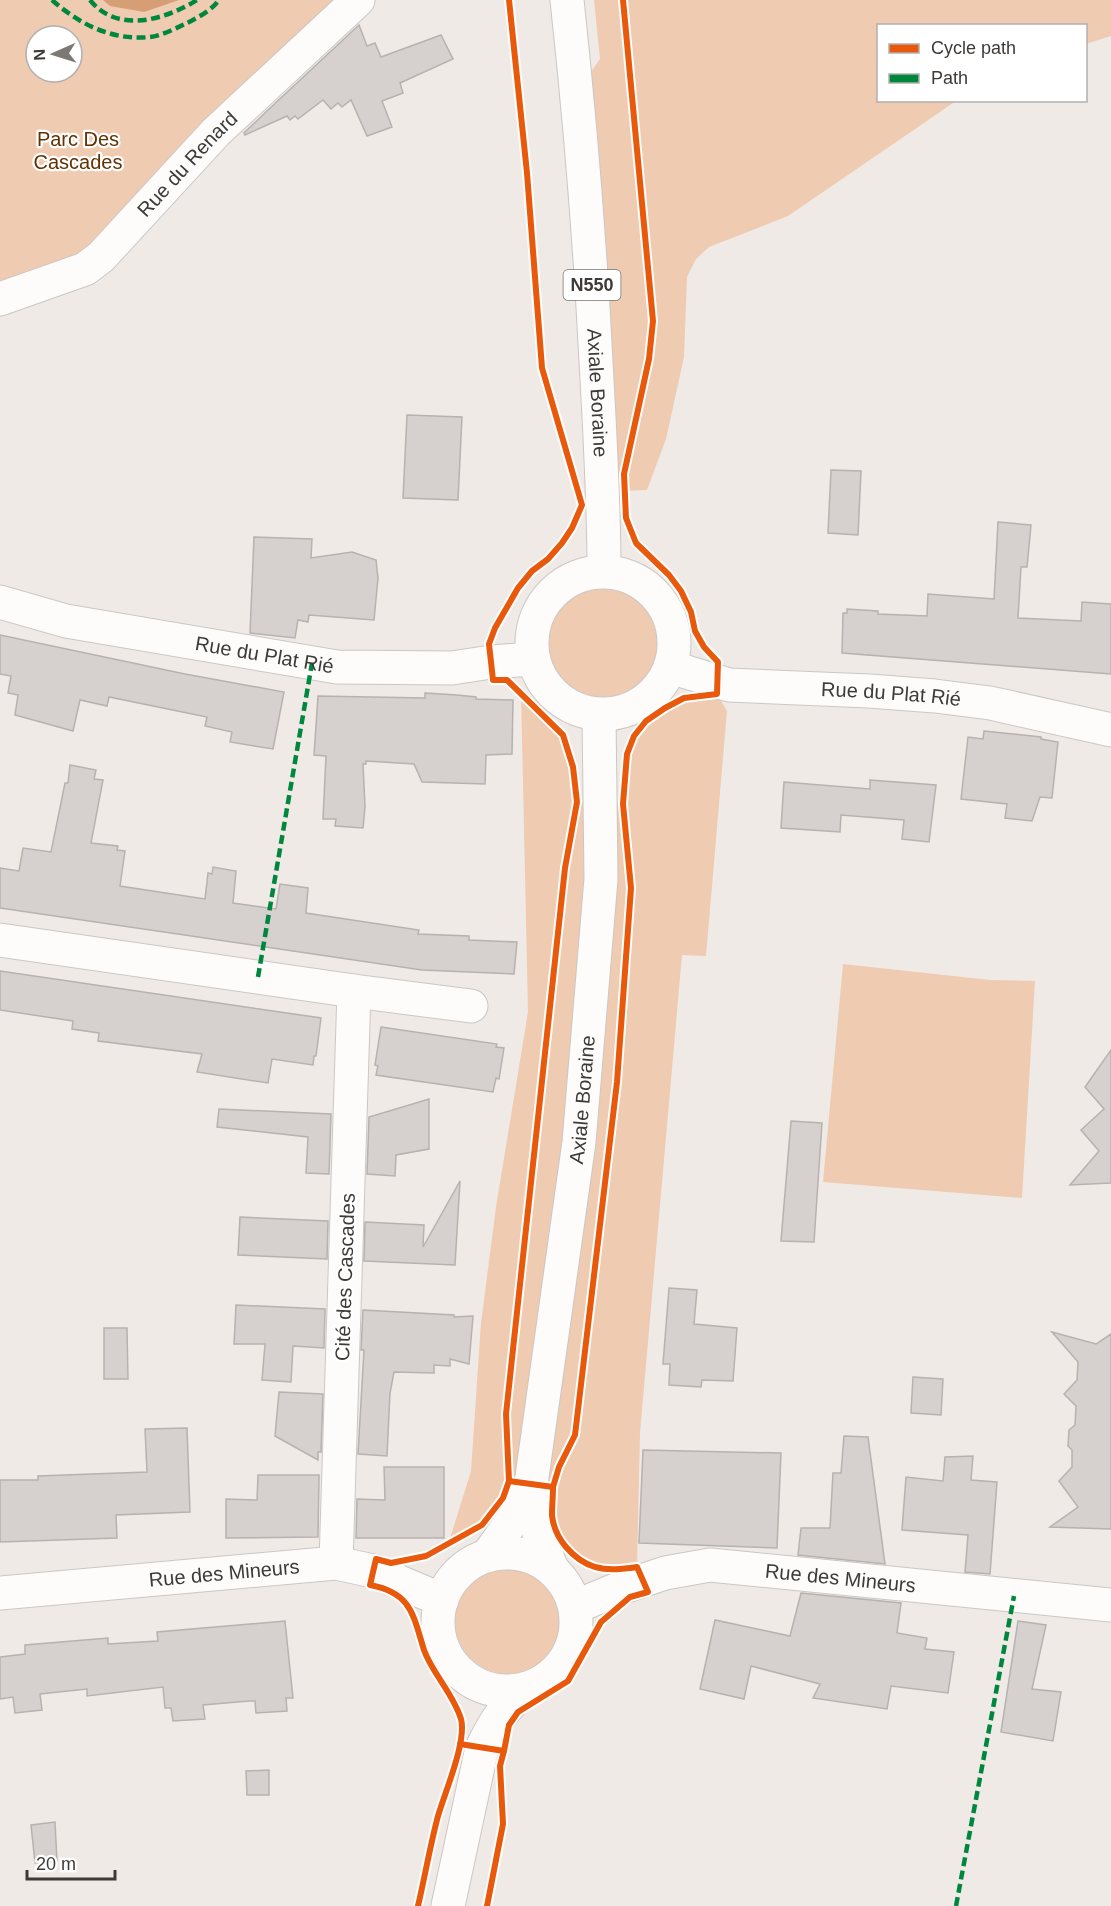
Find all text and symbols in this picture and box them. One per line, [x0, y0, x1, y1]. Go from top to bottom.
north arrow [24, 24, 84, 84]
legend [877, 24, 1087, 102]
text: Cycle path [931, 38, 1016, 58]
text: N [31, 49, 48, 61]
text: Path [931, 68, 968, 88]
street label: Rue du Renard [133, 107, 242, 221]
park label: Parc Des Cascades [34, 128, 122, 173]
road number: N550 [564, 270, 620, 300]
street label: Axiale Boraine [583, 328, 612, 458]
street label: Rue du Plat Rié [194, 632, 335, 677]
street label: Rue du Plat Rié [821, 678, 962, 710]
street label: Axiale Boraine [565, 1034, 599, 1165]
street label: Cité des Cascades [331, 1193, 359, 1361]
street label: Rue des Mineurs [148, 1555, 300, 1591]
street label: Rue des Mineurs [764, 1560, 917, 1596]
scale bar [27, 1843, 116, 1881]
text: 20 m [36, 1854, 76, 1874]

